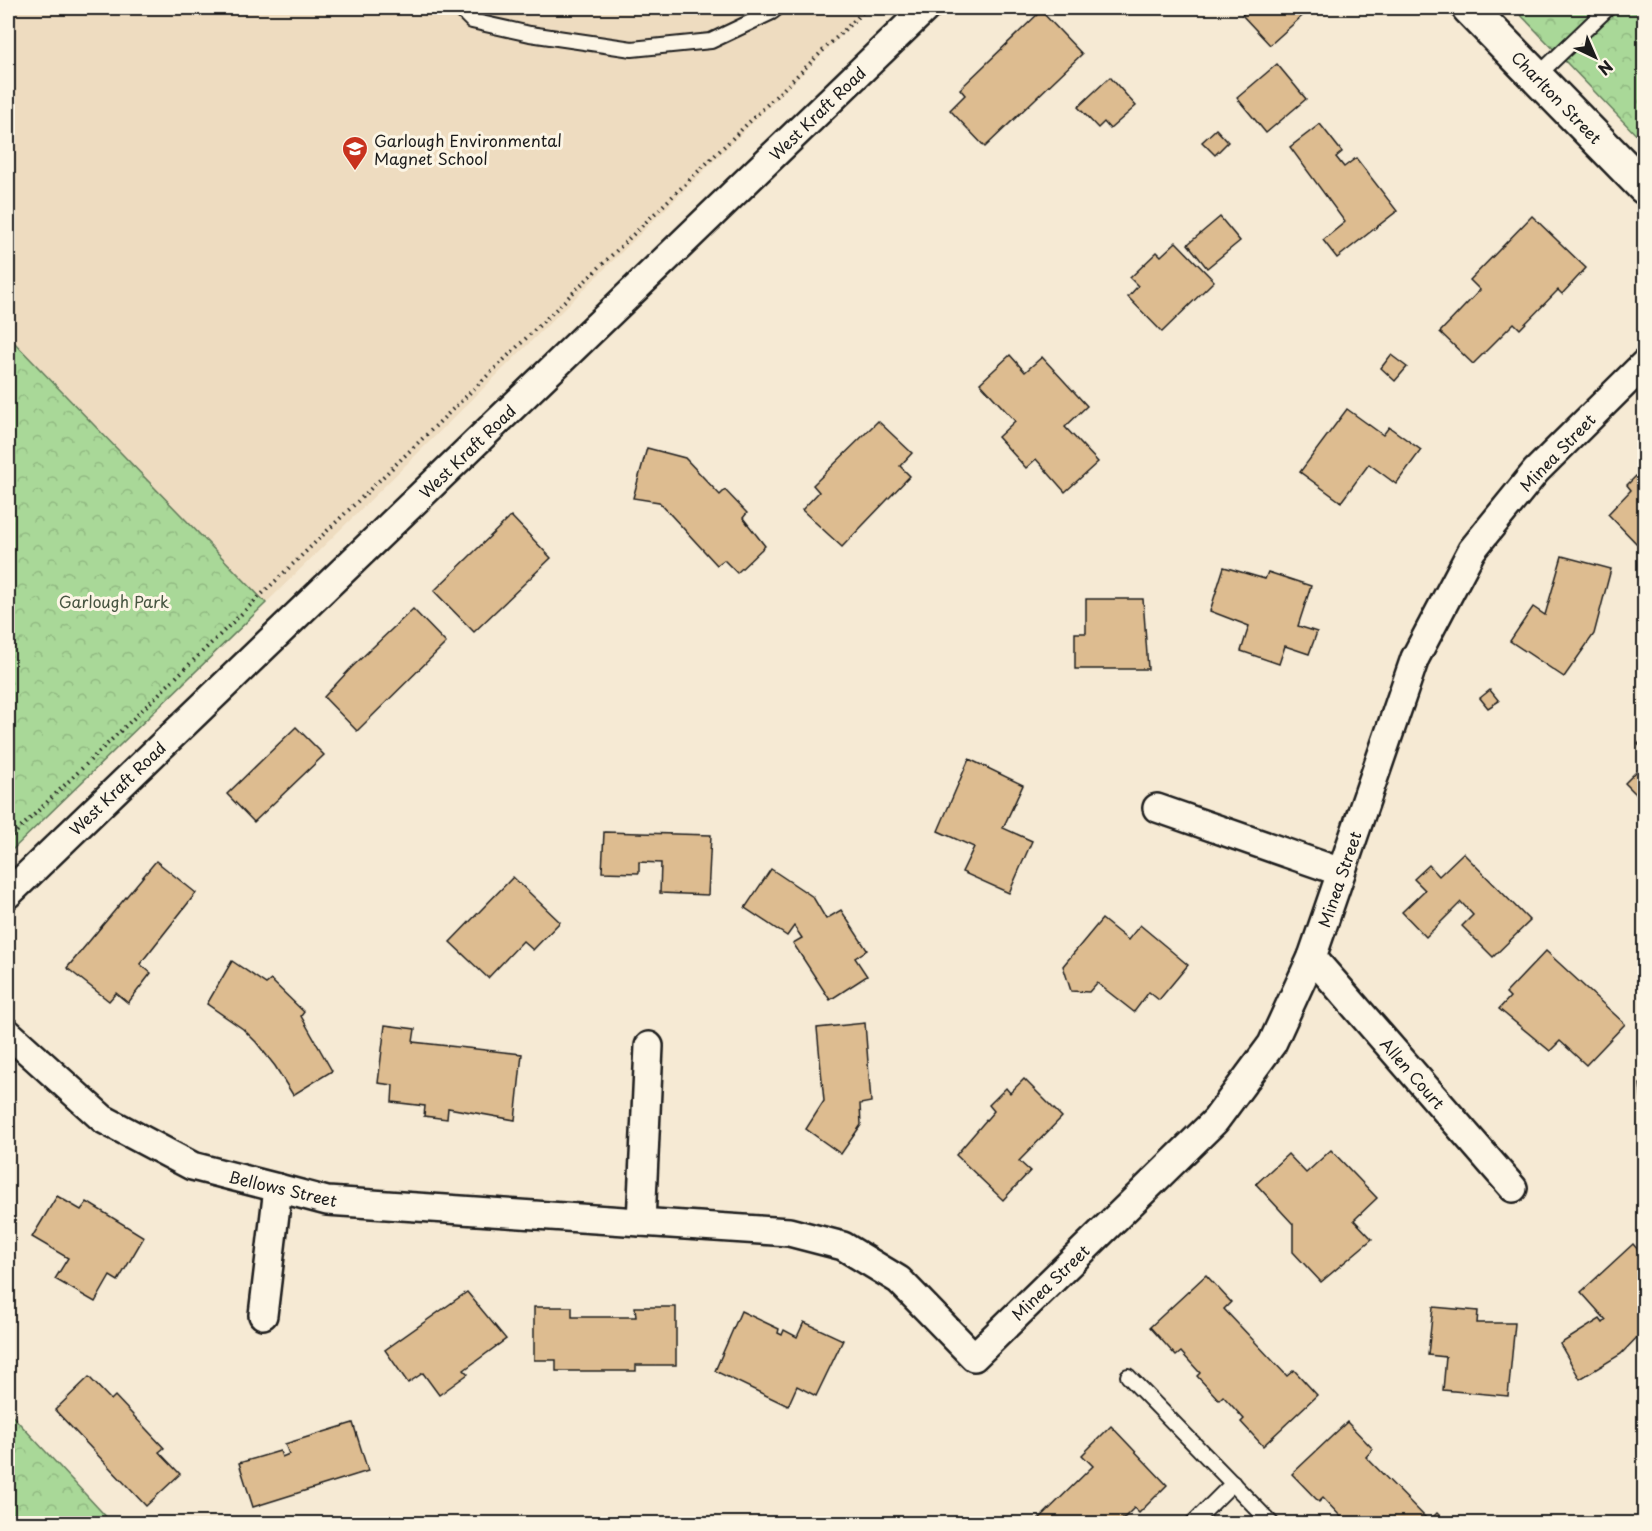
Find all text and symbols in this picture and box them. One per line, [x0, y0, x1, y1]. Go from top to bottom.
north arrow [1565, 27, 1625, 87]
street label: Charlton Street [1506, 45, 1608, 149]
text: N [1593, 55, 1619, 82]
street label: West Kraft Road [763, 61, 871, 165]
place label: Garlough Environmental Magnet School [374, 128, 562, 170]
school or university icon: Garlough Environmental Magnet School [340, 134, 370, 172]
street label: West Kraft Road [413, 399, 521, 503]
street label: Minea Street [1514, 407, 1601, 496]
park label: Garlough Park [59, 589, 169, 613]
street label: West Kraft Road [63, 736, 171, 840]
street label: Minea Street [1311, 827, 1367, 930]
street label: Allen Court [1375, 1032, 1451, 1114]
street label: Bellows Street [226, 1164, 340, 1212]
street label: Minea Street [1006, 1238, 1095, 1325]

